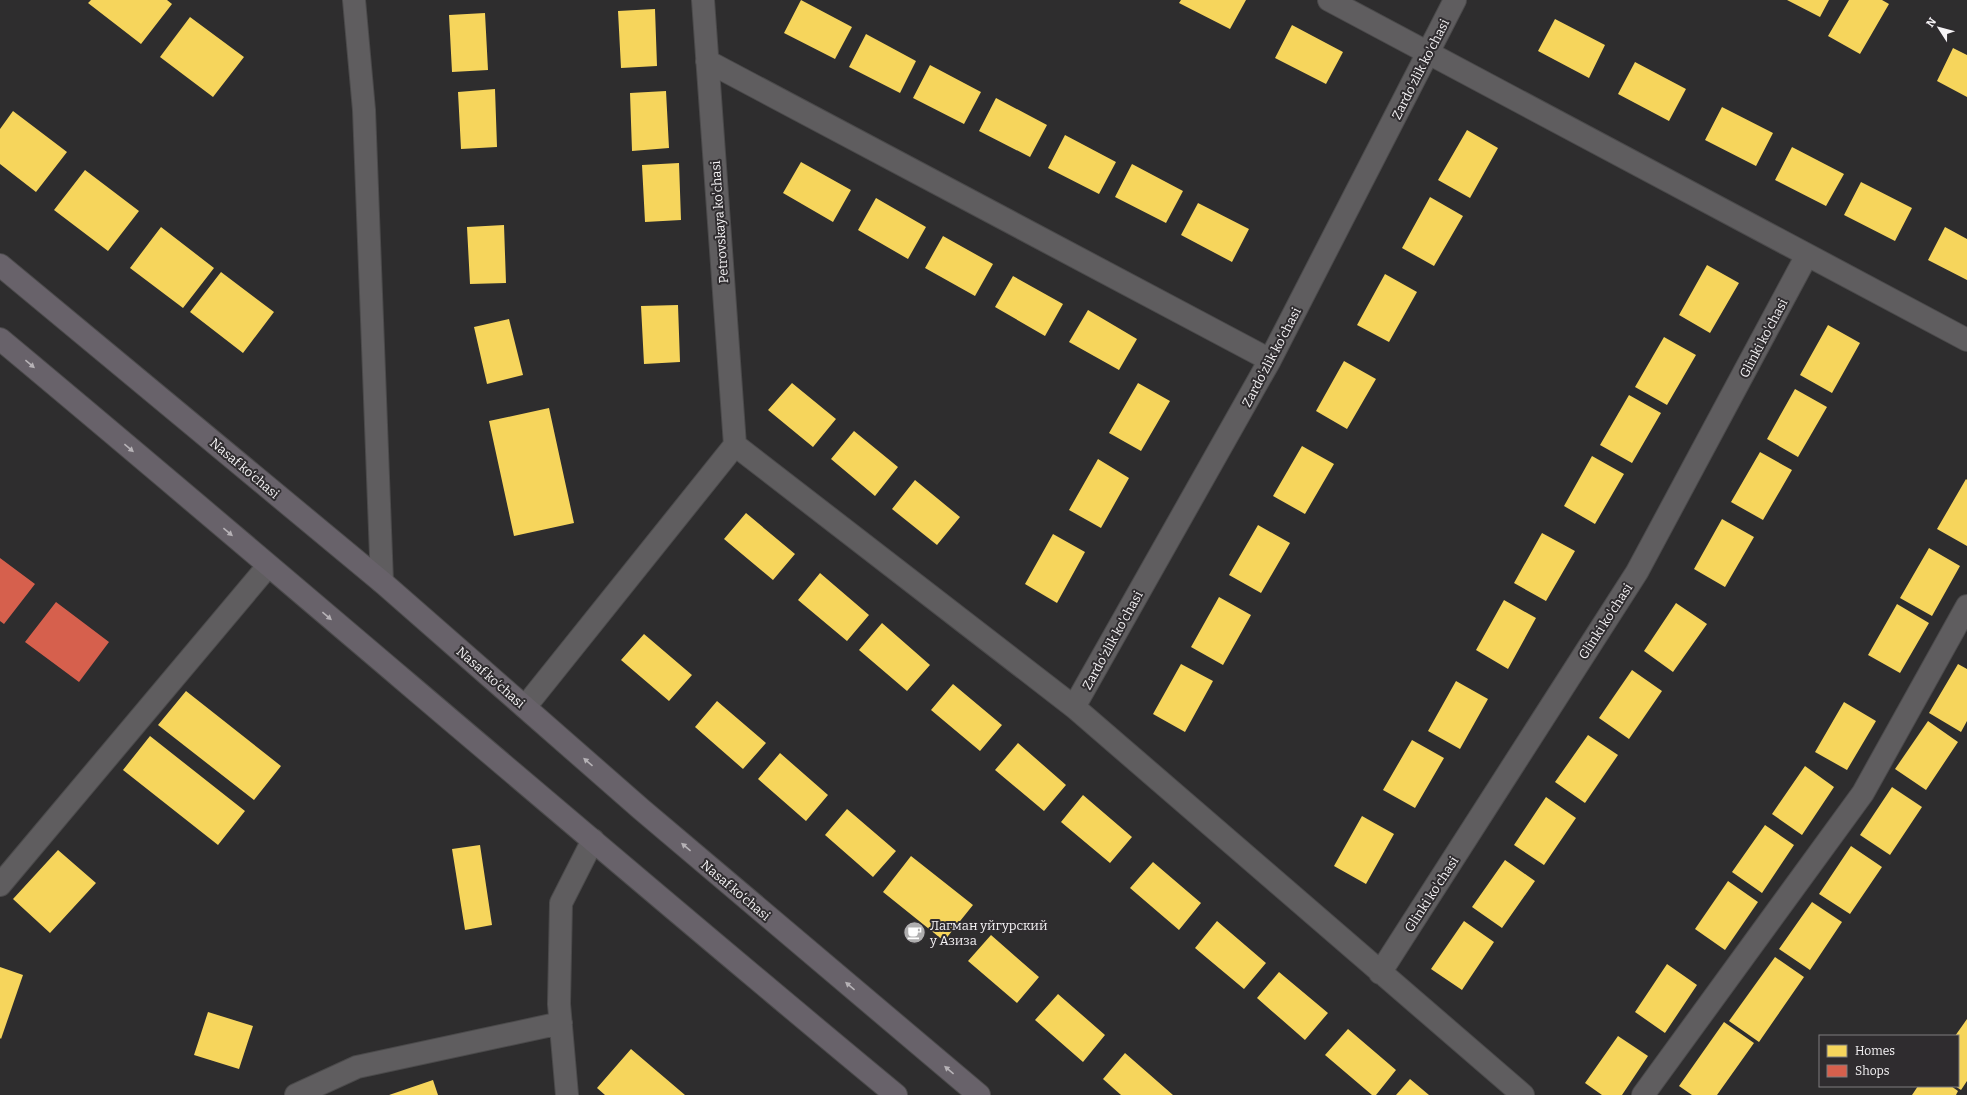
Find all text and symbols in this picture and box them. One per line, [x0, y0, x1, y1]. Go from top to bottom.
north arrow [1919, 8, 1959, 48]
text: N [1924, 15, 1939, 30]
street label: Zardo'zlik ko'chasi [1389, 17, 1452, 122]
street label: Petrovskaya ko'chasi [708, 160, 731, 284]
street label: Glinki ko'chasi [1736, 296, 1791, 380]
street label: Zardo'zlik ko'chasi [1239, 305, 1304, 409]
one-way arrow [25, 359, 35, 368]
street label: Nasaf ko‘chasi [207, 435, 282, 502]
one-way arrow [124, 443, 134, 452]
one-way arrow [223, 528, 233, 537]
street label: Glinki ko'chasi [1575, 581, 1635, 662]
street label: Zardo'zlik ko'chasi [1079, 588, 1146, 692]
one-way arrow [322, 612, 333, 621]
street label: Nasaf ko‘chasi [453, 644, 528, 711]
one-way arrow [583, 758, 593, 767]
one-way arrow [681, 843, 692, 852]
street label: Glinki ko'chasi [1401, 854, 1461, 935]
street label: Nasaf ko‘chasi [698, 857, 773, 924]
place label: Лагман уйгурский у Азиза [929, 918, 1048, 948]
cafe icon: Лагман уйгурский у Азиза [901, 919, 927, 945]
one-way arrow [844, 981, 855, 990]
legend [1819, 1035, 1959, 1087]
text: Homes [1855, 1044, 1895, 1058]
text: Shops [1855, 1064, 1890, 1078]
one-way arrow [943, 1065, 954, 1074]

